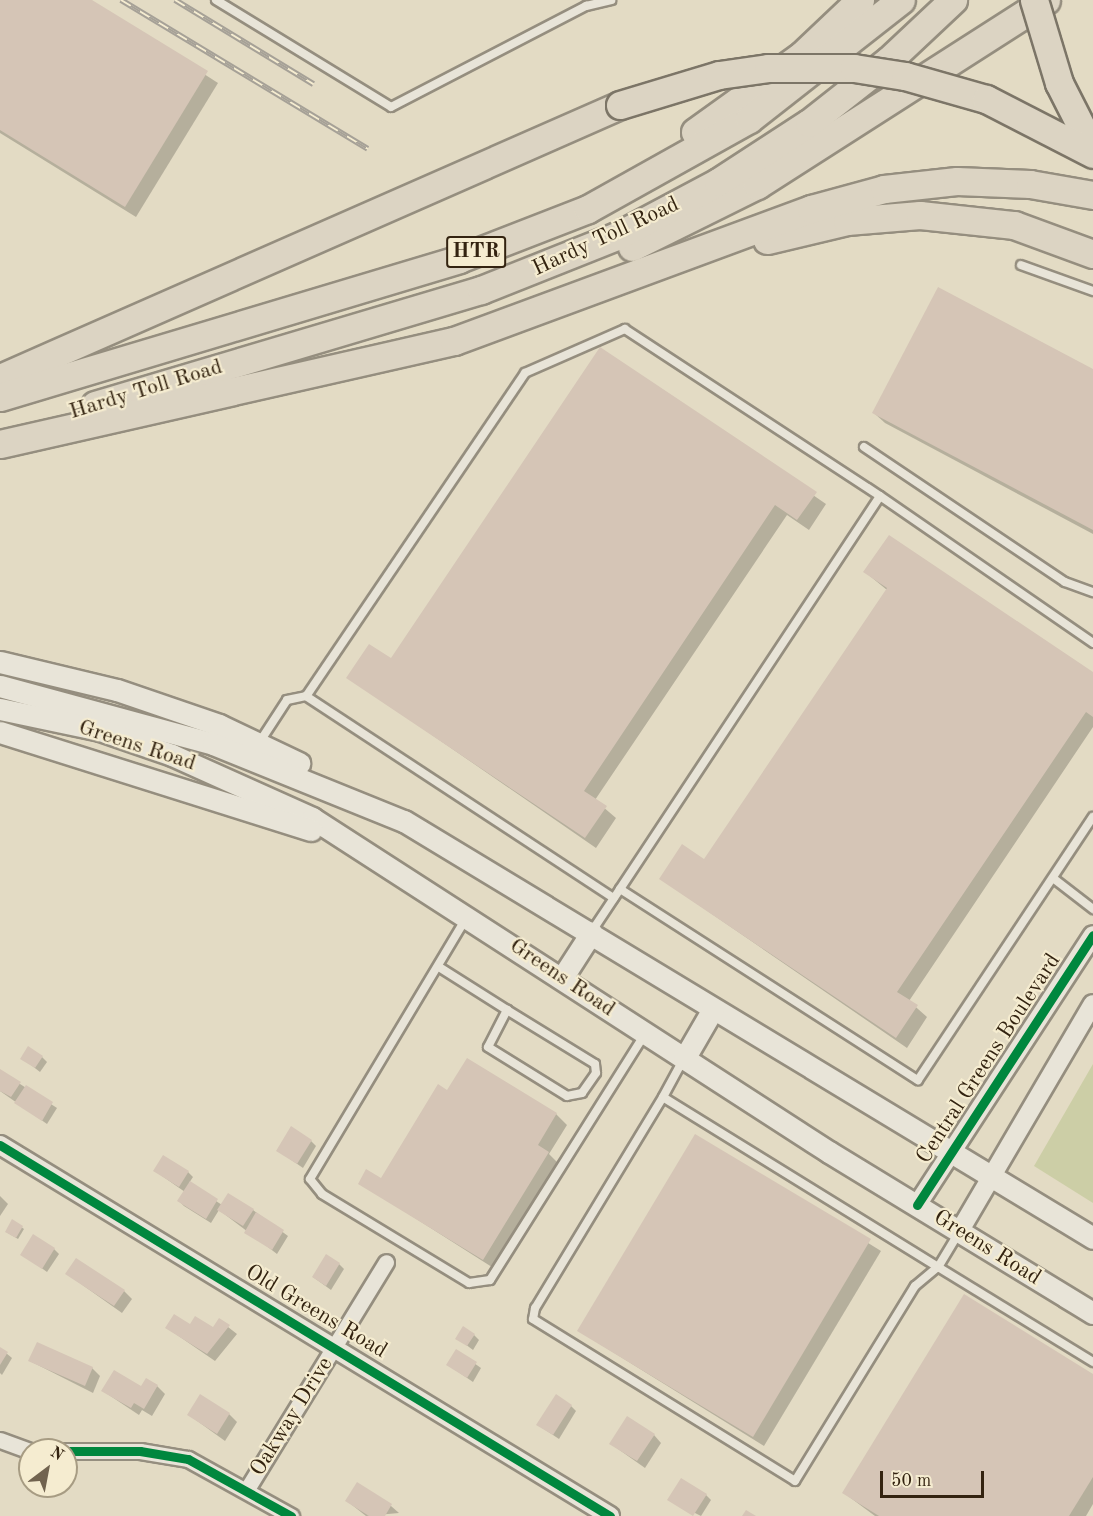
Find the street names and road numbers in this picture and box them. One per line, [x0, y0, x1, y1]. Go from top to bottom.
street label: Hardy Toll Road [529, 192, 683, 282]
road number: HTR [446, 234, 506, 270]
street label: Hardy Toll Road [66, 354, 226, 426]
street label: Greens Road [75, 715, 199, 777]
street label: Greens Road [504, 933, 620, 1023]
street label: Central Greens Boulevard [911, 949, 1067, 1169]
street label: Greens Road [928, 1205, 1046, 1291]
street label: Old Greens Road [240, 1259, 392, 1365]
street label: Oakway Drive [245, 1353, 339, 1481]

